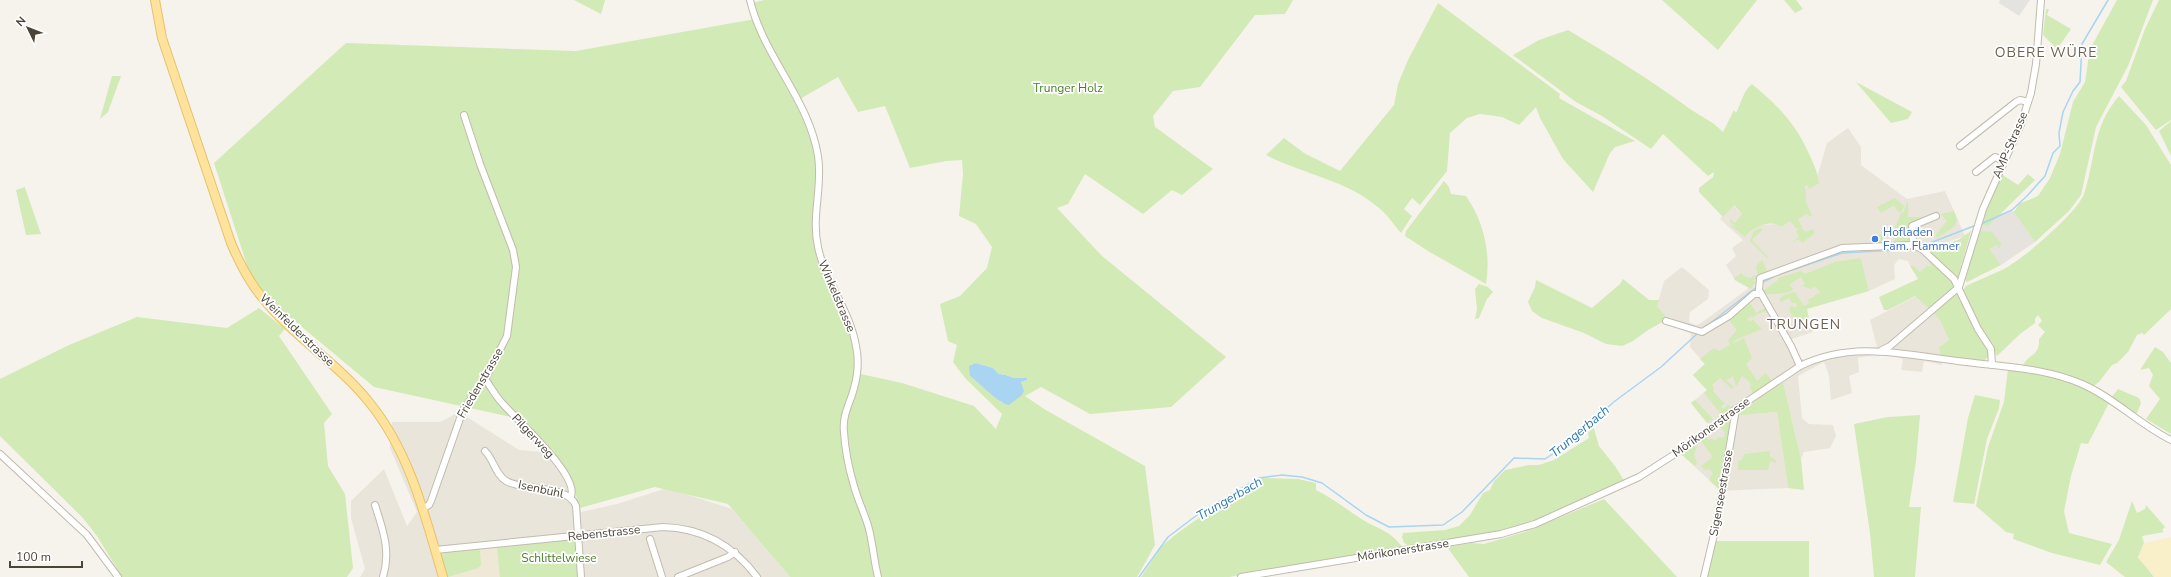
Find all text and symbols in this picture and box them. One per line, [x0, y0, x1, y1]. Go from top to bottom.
north arrow [8, 8, 48, 48]
text: N [13, 13, 29, 30]
district label: OBERE WÜRE [1995, 43, 2097, 62]
park label: Trunger Holz [1033, 80, 1103, 96]
street label: AMP-Strasse [1989, 109, 2031, 181]
place label: Hofladen Fam. Flammer [1883, 224, 1960, 254]
marker: Hofladen Fam. Flammer [1870, 234, 1880, 244]
street label: Winkelstrasse [815, 257, 859, 335]
street label: Weinfelderstrasse [256, 290, 338, 370]
district label: TRUNGEN [1767, 315, 1841, 334]
street label: Friedenstrasse [453, 345, 507, 421]
street label: Mörikonerstrasse [1669, 393, 1753, 461]
water label: Trungerbach [1546, 401, 1613, 462]
street label: Pilgerweg [508, 410, 558, 462]
street label: Sigenseestrasse [1706, 449, 1736, 537]
water label: Trungerbach [1193, 473, 1266, 525]
street label: Isenbühl [517, 476, 566, 502]
street label: Rebenstrasse [567, 521, 641, 545]
street label: Mörikonerstrasse [1356, 535, 1450, 565]
scale bar [10, 543, 82, 569]
text: 100 m [16, 549, 51, 565]
park label: Schlittelwiese [521, 550, 597, 566]

